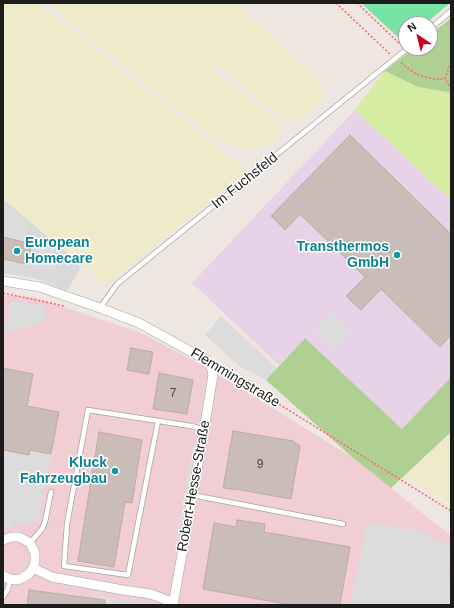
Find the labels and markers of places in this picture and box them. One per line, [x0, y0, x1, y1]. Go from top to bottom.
place label: European Homecare [25, 235, 93, 268]
place label: Transthermos GmbH [296, 239, 389, 272]
marker: European Homecare [12, 246, 22, 256]
marker: Transthermos GmbH [392, 250, 402, 260]
place label: Kluck Fahrzeugbau [20, 455, 107, 488]
marker: Kluck Fahrzeugbau [110, 466, 120, 476]

